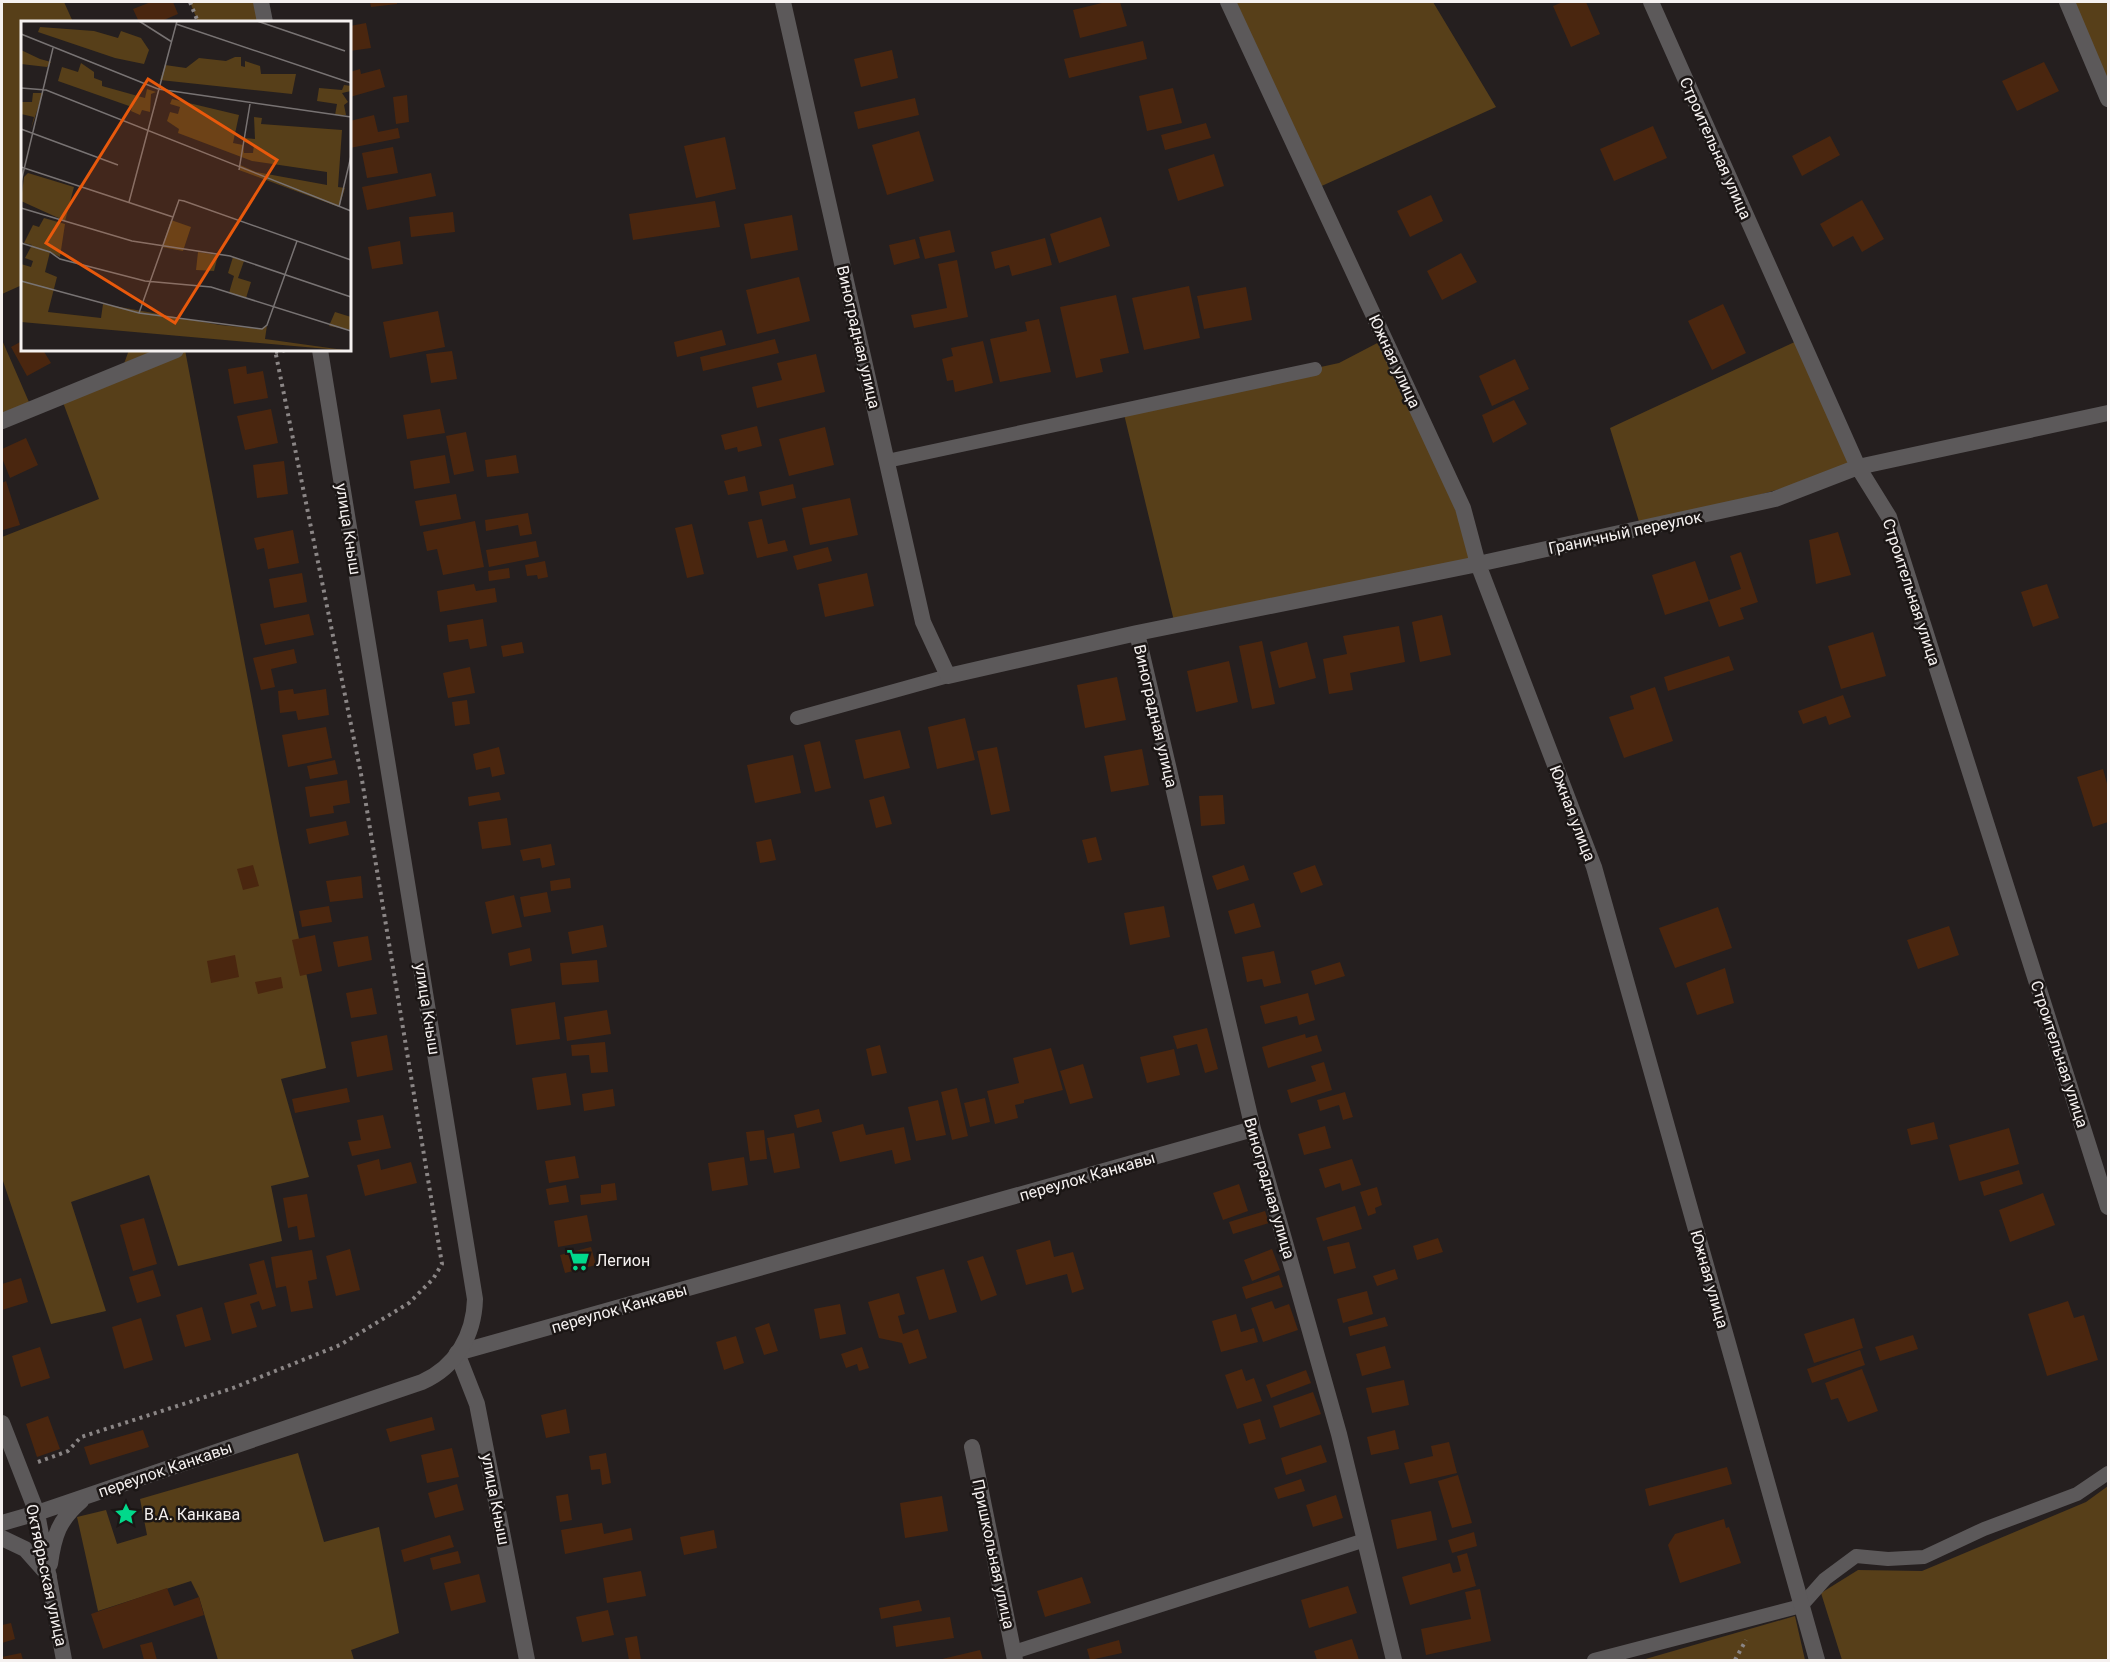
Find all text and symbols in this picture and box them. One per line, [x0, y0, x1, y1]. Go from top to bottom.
inset map [21, 21, 351, 351]
street label: Строительная улица [1676, 74, 1755, 222]
street label: Виноградная улица [833, 264, 884, 410]
street label: Южная улица [1365, 311, 1425, 411]
street label: улица Кныш [332, 482, 365, 576]
street label: Граничный переулок [1547, 507, 1704, 558]
street label: Строительная улица [1879, 516, 1944, 668]
street label: Виноградная улица [1130, 643, 1181, 789]
street label: Южная улица [1546, 763, 1600, 864]
street label: улица Кныш [411, 962, 444, 1056]
street label: Строительная улица [2027, 978, 2092, 1130]
street label: Виноградная улица [1240, 1115, 1299, 1261]
street label: переулок Канкавы [1017, 1148, 1157, 1205]
street label: Южная улица [1686, 1228, 1733, 1330]
supermarket icon: Легион [565, 1247, 591, 1273]
place label: Легион [596, 1251, 650, 1270]
street label: переулок Канкавы [549, 1280, 689, 1337]
street label: переулок Канкавы [96, 1438, 235, 1501]
street label: улица Кныш [477, 1452, 514, 1546]
street label: Пришкольная улица [968, 1477, 1019, 1631]
place icon: В.А. Канкава [113, 1501, 139, 1527]
street label: Октябрьская улица [22, 1502, 71, 1648]
place label: В.А. Канкава [144, 1505, 240, 1524]

